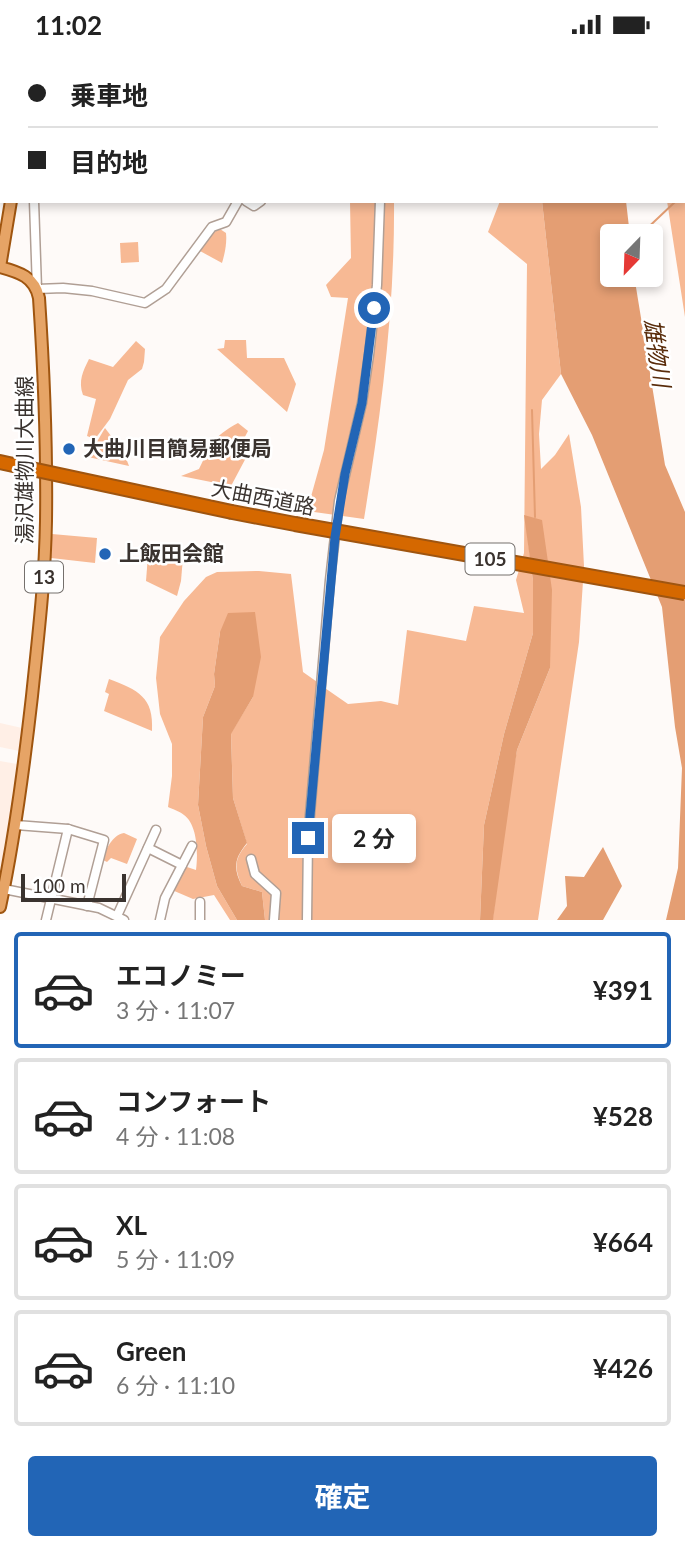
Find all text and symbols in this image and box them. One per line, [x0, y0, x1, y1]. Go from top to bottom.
text: 11:02 [35, 9, 102, 41]
text: 乗車地 [70, 79, 148, 111]
text: 目的地 [70, 146, 148, 178]
north arrow [600, 224, 663, 287]
map controls [600, 224, 663, 287]
route start [358, 292, 390, 324]
water label: 雄物川 [639, 317, 677, 392]
street label: 湯沢雄物川大曲線 [11, 376, 36, 544]
place label: 大曲川目簡易郵便局 [83, 435, 272, 460]
marker: 大曲川目簡易郵便局 [61, 441, 77, 457]
street label: 大曲西道路 [209, 474, 317, 519]
place label: 上飯田会館 [119, 540, 224, 565]
road number: 105 [466, 544, 514, 575]
marker: 上飯田会館 [97, 546, 113, 562]
road number: 13 [25, 561, 63, 593]
callout: 2 分 [332, 813, 416, 863]
route end [292, 822, 324, 854]
text: 2 分 [353, 824, 395, 852]
scale bar [21, 871, 126, 903]
text: 100 m [32, 874, 86, 897]
icon: car [32, 959, 95, 1022]
text: エコノミー [116, 959, 246, 991]
text: ¥391 [593, 974, 653, 1006]
text: 3 分 · 11:07 [116, 996, 235, 1024]
icon: car [32, 1085, 95, 1148]
text: コンフォート [116, 1085, 271, 1117]
text: ¥528 [593, 1100, 653, 1132]
text: 4 分 · 11:08 [116, 1122, 235, 1150]
text: XL [116, 1209, 147, 1241]
icon: car [32, 1211, 95, 1274]
text: ¥664 [593, 1226, 653, 1258]
text: 5 分 · 11:09 [116, 1245, 235, 1273]
text: Green [116, 1335, 186, 1367]
icon: car [32, 1337, 95, 1400]
text: ¥426 [593, 1352, 653, 1384]
text: 6 分 · 11:10 [116, 1371, 235, 1399]
button: 確定 [28, 1456, 657, 1536]

